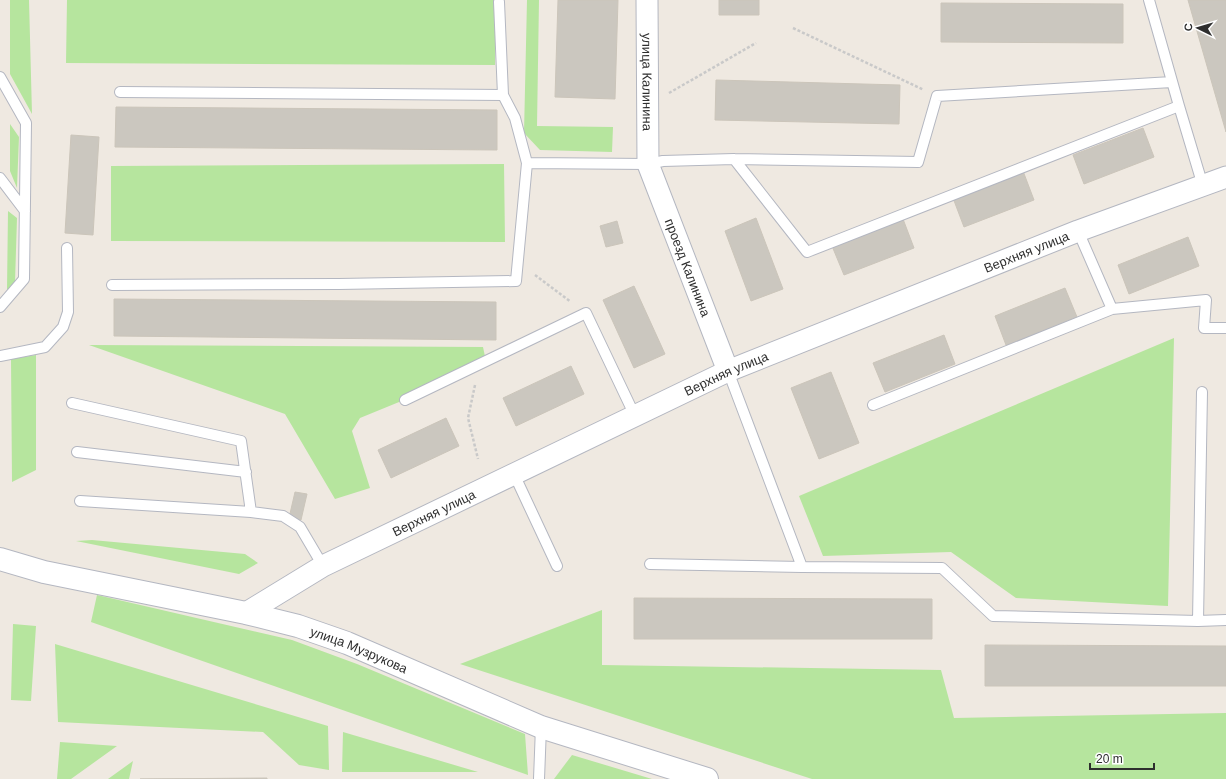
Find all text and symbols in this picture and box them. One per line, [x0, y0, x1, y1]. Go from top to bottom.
north arrow [1178, 8, 1218, 48]
text: С [1182, 23, 1194, 32]
street label: улица Калинина [639, 33, 655, 132]
street label: проезд Калинина [662, 217, 714, 320]
street label: Верхняя улица [982, 228, 1072, 276]
street label: Верхняя улица [682, 348, 771, 399]
street label: Верхняя улица [390, 487, 478, 539]
street label: улица Музрукова [308, 624, 410, 677]
scale bar [1090, 745, 1154, 771]
text: 20 m [1096, 752, 1123, 766]

